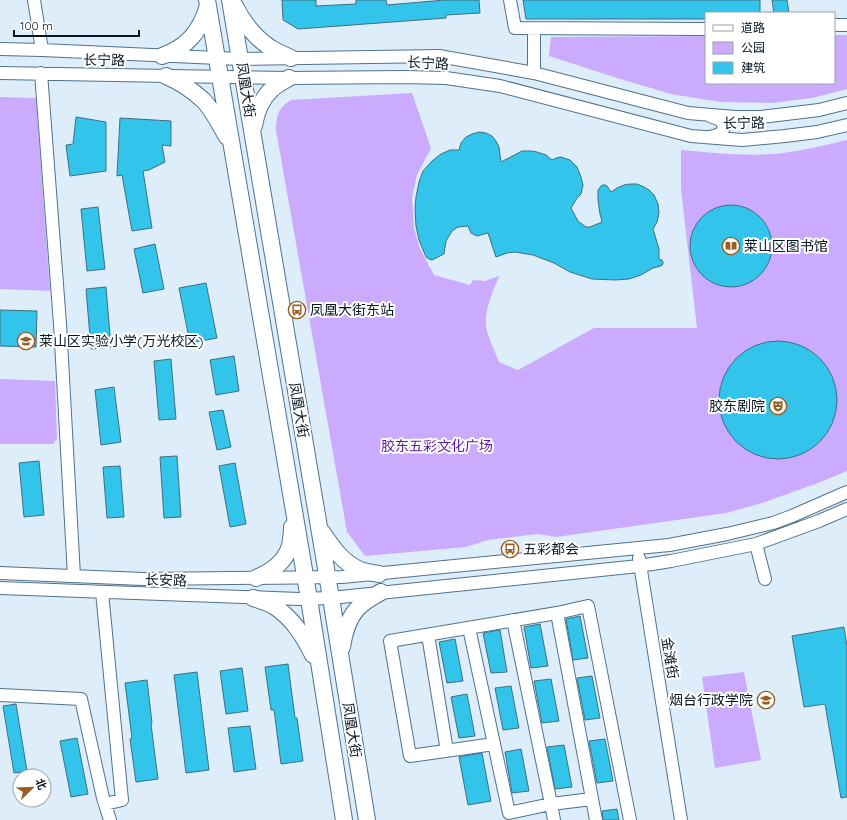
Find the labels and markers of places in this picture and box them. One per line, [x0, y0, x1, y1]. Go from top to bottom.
library icon: 莱山区图书馆 [721, 236, 741, 256]
place label: 莱山区图书馆 [744, 237, 828, 255]
bus stop icon: 凤凰大街东站 [287, 300, 307, 320]
place label: 凤凰大街东站 [310, 301, 394, 319]
school or university icon: 莱山区实验小学(万光校区) [16, 331, 36, 351]
place label: 莱山区实验小学(万光校区) [39, 332, 203, 350]
theatre icon: 胶东剧院 [768, 396, 788, 416]
place label: 胶东剧院 [709, 397, 765, 415]
bus stop icon: 五彩都会 [500, 539, 520, 559]
place label: 五彩都会 [523, 540, 579, 558]
school or university icon: 烟台行政学院 [756, 690, 776, 710]
place label: 烟台行政学院 [669, 691, 753, 709]

